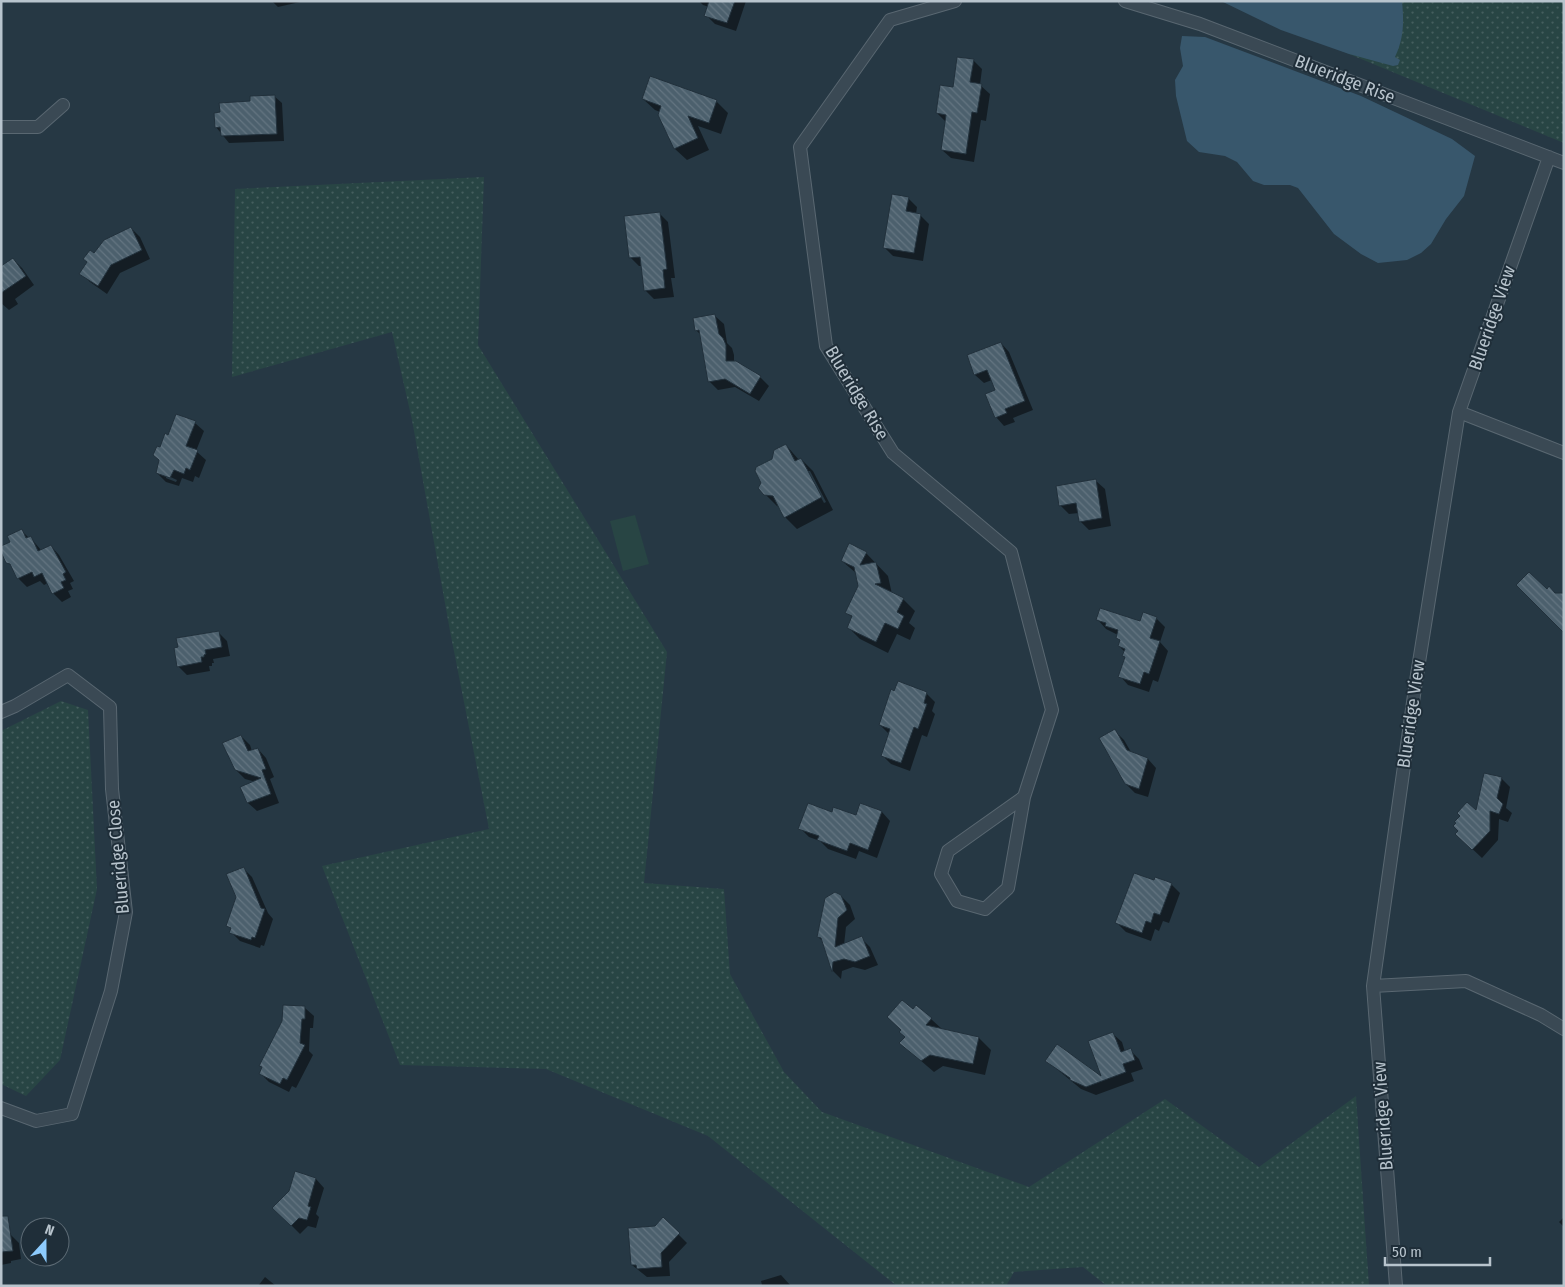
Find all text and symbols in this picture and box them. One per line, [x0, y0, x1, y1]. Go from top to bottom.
street label: Blueridge Rise [1292, 50, 1398, 108]
street label: Blueridge View [1464, 263, 1520, 373]
street label: Blueridge Rise [820, 342, 894, 444]
street label: Blueridge View [1393, 658, 1430, 770]
street label: Blueridge Close [102, 799, 134, 915]
street label: Blueridge View [1368, 1061, 1398, 1171]
north arrow [20, 1217, 70, 1267]
text: N [43, 1221, 56, 1240]
scale bar [1385, 1234, 1490, 1266]
text: 50 m [1392, 1243, 1422, 1261]

